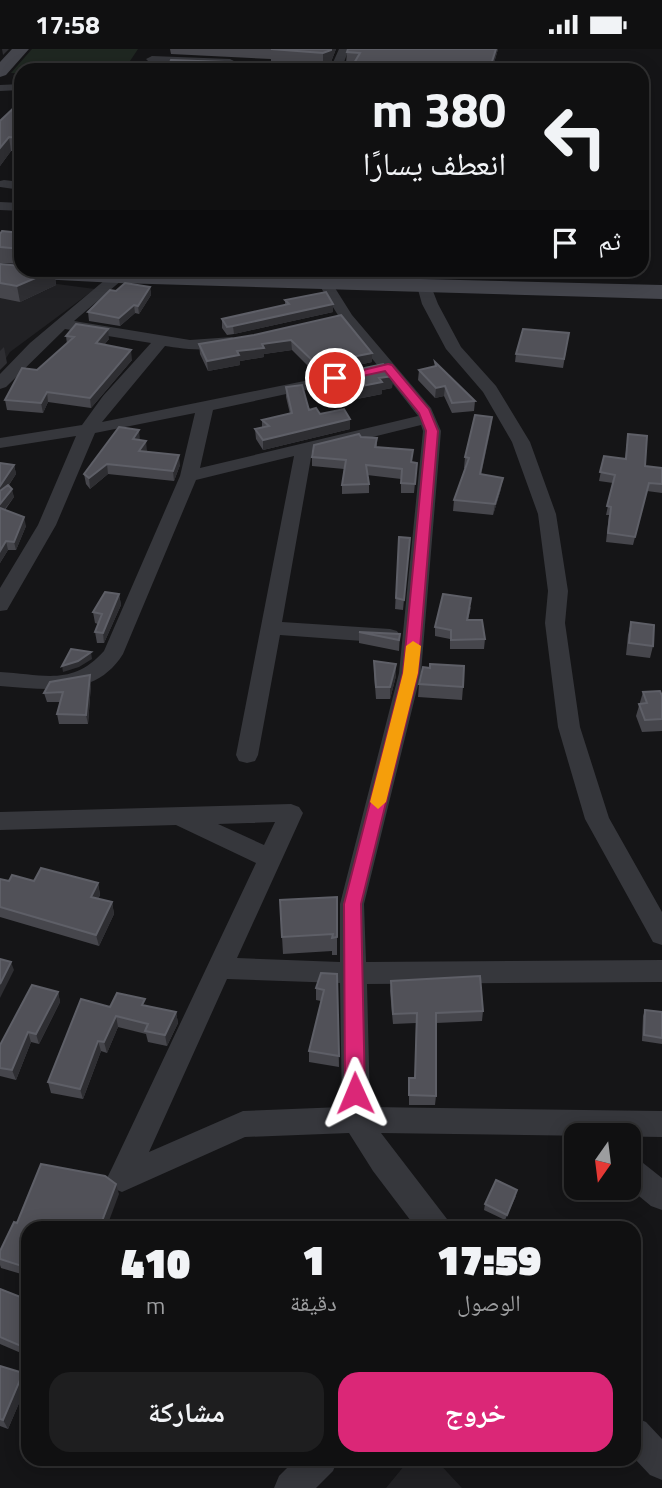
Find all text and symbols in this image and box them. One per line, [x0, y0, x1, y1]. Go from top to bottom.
text: 17:58 [35, 5, 100, 44]
text: 380 m [372, 71, 506, 146]
icon: left [530, 91, 621, 182]
text: انعطف يسارًا [363, 139, 506, 187]
text: ثم [598, 221, 621, 260]
icon: arrive [546, 224, 584, 262]
pin [305, 348, 365, 408]
icon: arrive [316, 359, 354, 397]
position arrow [318, 1056, 392, 1130]
north arrow [564, 1123, 640, 1201]
map controls [564, 1123, 641, 1200]
text: 1 [302, 1227, 325, 1291]
text: 17:59 [437, 1227, 541, 1291]
text: 410 [121, 1230, 190, 1294]
text: دقيقة [290, 1285, 337, 1320]
text: الوصول [457, 1285, 521, 1320]
text: m [146, 1288, 165, 1323]
button: مشاركة [49, 1372, 324, 1452]
button: خروج [338, 1372, 613, 1452]

